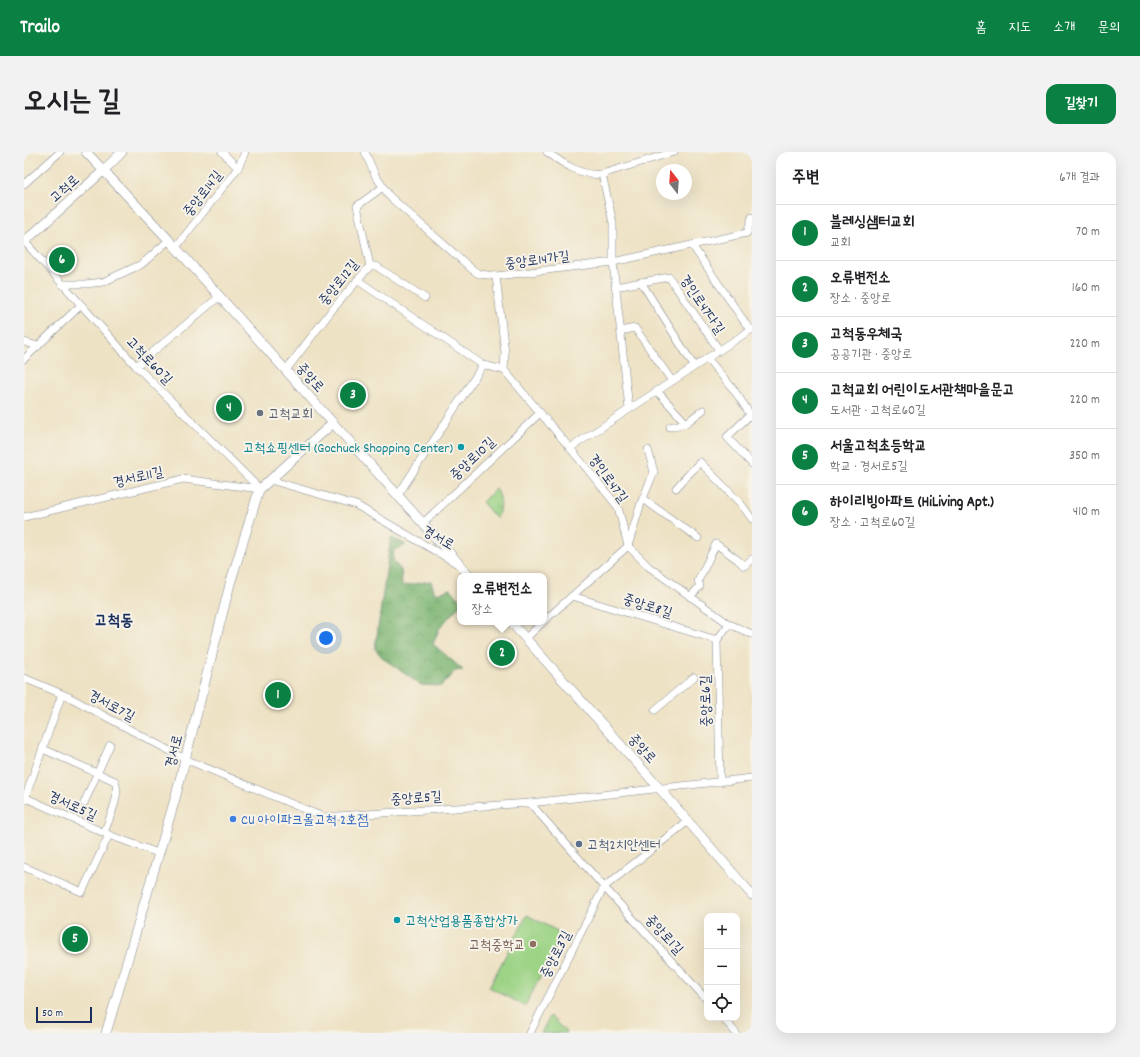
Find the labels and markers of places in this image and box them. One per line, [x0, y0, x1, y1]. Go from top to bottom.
pin: 6 [49, 245, 75, 275]
pin: 3 [340, 380, 366, 410]
pin: 4 [216, 393, 242, 423]
place label: 고척교회 [268, 405, 313, 425]
marker: 고척교회 [255, 408, 265, 418]
place label: 고척쇼핑센터 (Gochuck Shopping Center) [243, 439, 453, 459]
marker: 고척쇼핑센터 (Gochuck Shopping Center) [456, 442, 466, 452]
pin: 2 [489, 638, 515, 668]
pin: 1 [265, 680, 291, 710]
place label: CU 아이파크몰고척 2호점 [241, 811, 369, 831]
marker: CU 아이파크몰고척 2호점 [228, 814, 238, 824]
place label: 고척2치안센터 [587, 836, 661, 856]
marker: 고척2치안센터 [574, 839, 584, 849]
place label: 고척산업용품종합상가 [405, 912, 518, 932]
marker: 고척산업용품종합상가 [392, 915, 402, 925]
pin: 5 [62, 924, 88, 954]
place label: 고척중학교 [469, 936, 525, 956]
marker: 고척중학교 [528, 939, 538, 949]

